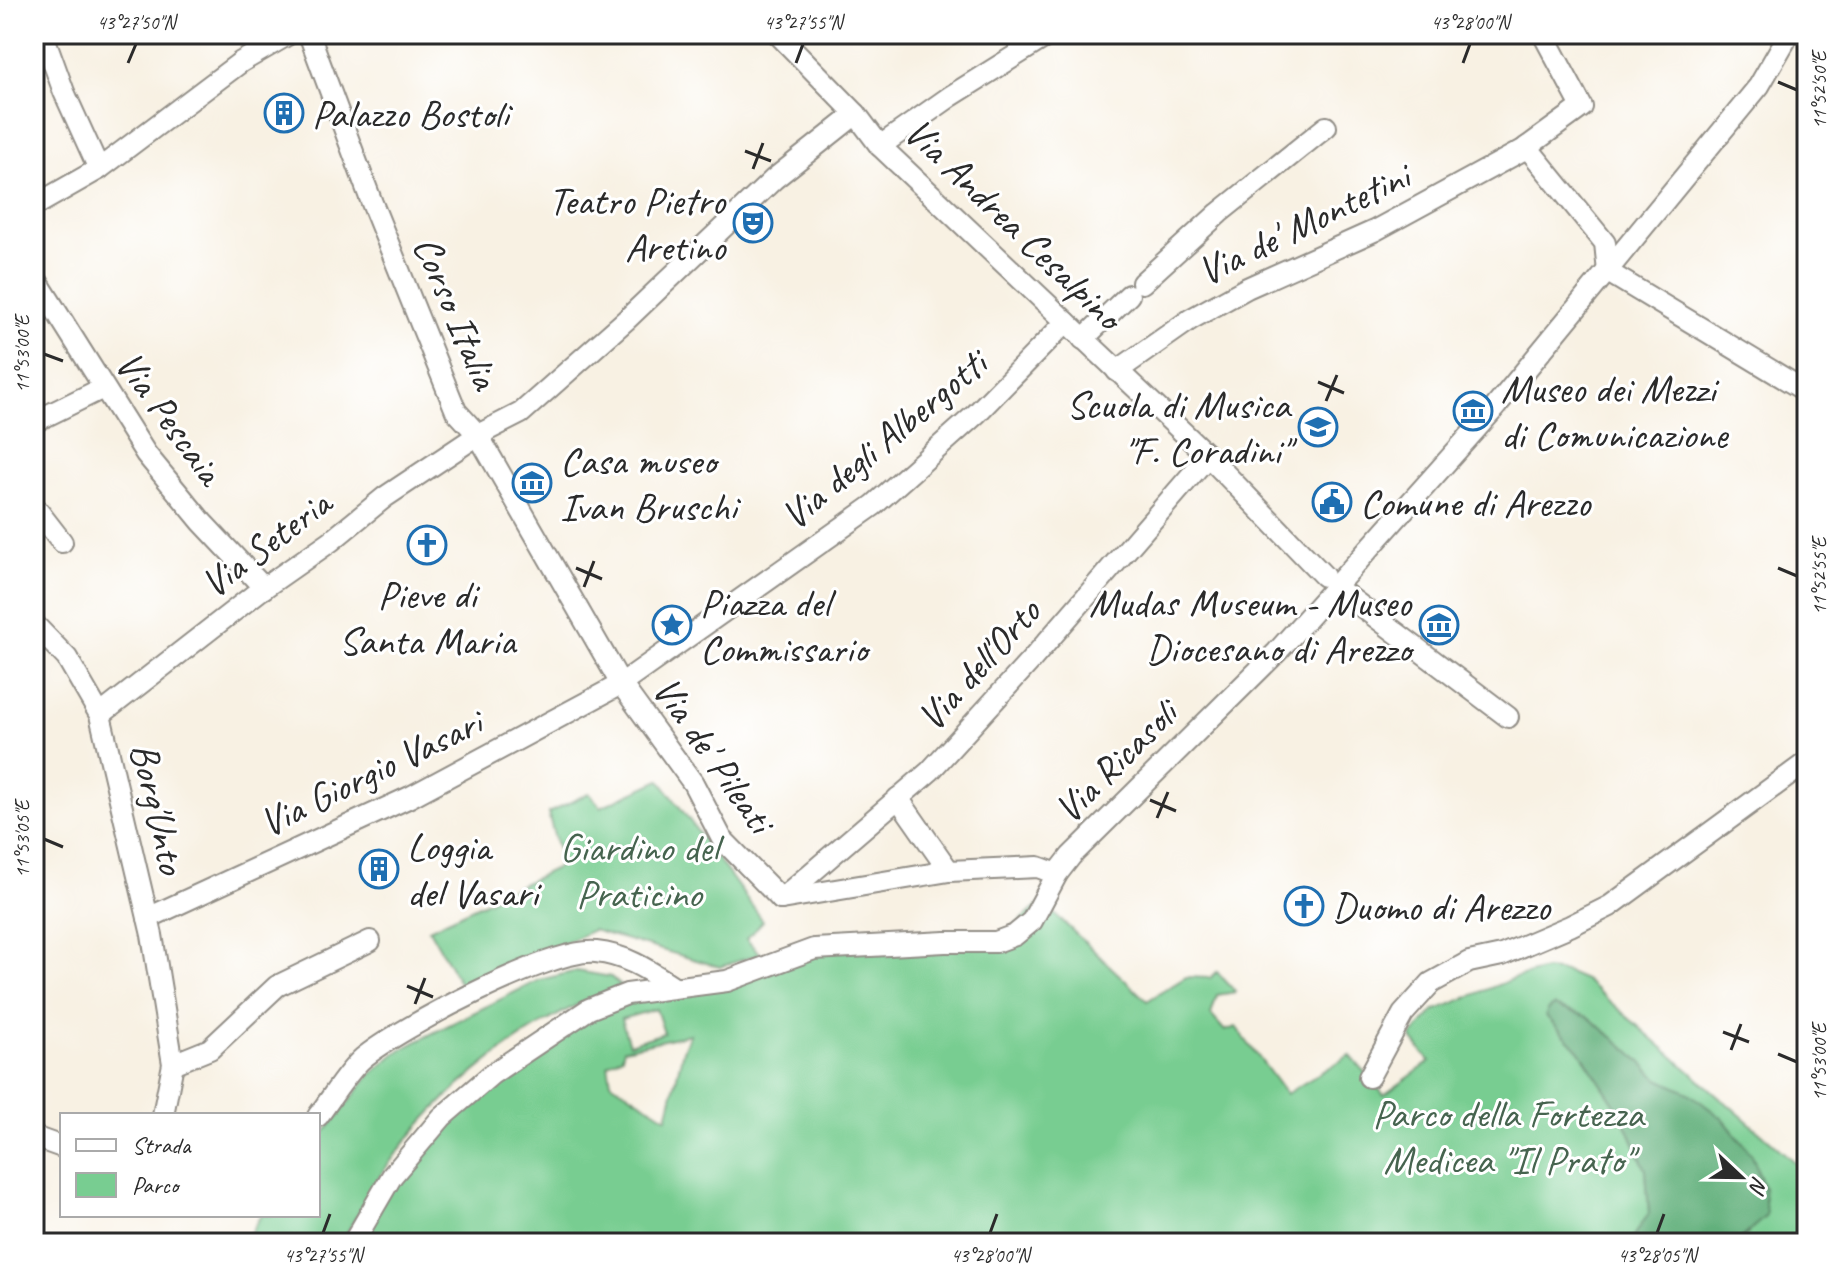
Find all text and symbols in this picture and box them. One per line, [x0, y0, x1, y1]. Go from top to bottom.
text: 43°27'50"N [97, 10, 178, 35]
text: 43°27'55"N [764, 10, 845, 35]
text: 43°28'00"N [1431, 10, 1512, 35]
text: 11°52'50"E [1807, 49, 1832, 129]
place label: Palazzo Bostoli [312, 89, 513, 139]
building icon: Palazzo Bostoli [263, 92, 305, 134]
street label: Via Andrea Cesalpino [894, 107, 1136, 343]
street label: Via de' Montetini [1189, 149, 1421, 297]
place label: Teatro Pietro Aretino [549, 176, 727, 272]
theatre icon: Teatro Pietro Aretino [732, 202, 774, 244]
street label: Corso Italia [402, 229, 512, 399]
text: 11°53'00"E [10, 313, 35, 393]
street label: Via degli Albergotti [770, 336, 1000, 540]
street label: Via Pescaia [104, 341, 236, 497]
place label: Museo dei Mezzi di Comunicazione [1501, 364, 1730, 460]
place label: Scuola di Musica "F. Coradini" [1066, 380, 1298, 476]
museum icon: Museo dei Mezzi di Comunicazione [1452, 390, 1494, 432]
school or university icon: Scuola di Musica "F. Coradini" [1297, 406, 1339, 448]
place label: Casa museo Ivan Bruschi [560, 436, 741, 532]
museum icon: Casa museo Ivan Bruschi [511, 462, 553, 504]
street label: Via Seteria [191, 477, 343, 609]
place label: Comune di Arezzo [1360, 478, 1592, 528]
public building icon: Comune di Arezzo [1311, 481, 1353, 523]
church icon: Pieve di Santa Maria [406, 524, 448, 566]
text: 11°52'55"E [1807, 535, 1832, 615]
place label: Pieve di Santa Maria [339, 570, 518, 666]
place label: Piazza del Commissario [700, 578, 871, 674]
place label: Mudas Museum - Museo Diocesano di Arezzo [1089, 578, 1415, 674]
street label: Via dell'Orto [906, 587, 1053, 741]
place icon: Piazza del Commissario [651, 604, 693, 646]
museum icon: Mudas Museum - Museo Diocesano di Arezzo [1418, 604, 1460, 646]
street label: Via de' Pileati [641, 667, 788, 846]
street label: Via Ricasoli [1044, 686, 1191, 834]
street label: Via Giorgio Vasari [251, 696, 494, 848]
street label: Borg'Unto [119, 738, 198, 880]
text: 11°53'05"E [10, 798, 35, 878]
place label: Loggia del Vasari [407, 822, 542, 918]
park label: Giardino del Praticino [560, 823, 724, 919]
building icon: Loggia del Vasari [358, 848, 400, 890]
place label: Duomo di Arezzo [1332, 882, 1552, 932]
church icon: Duomo di Arezzo [1283, 885, 1325, 927]
text: 11°53'00"E [1807, 1021, 1832, 1101]
park label: Parco della Fortezza Medicea "Il Prato" [1373, 1089, 1646, 1185]
legend [60, 1113, 320, 1217]
text: Strada [132, 1130, 192, 1160]
north arrow [1701, 1137, 1781, 1217]
text: Parco [132, 1170, 181, 1200]
text: N [1742, 1173, 1774, 1199]
text: 43°27'55"N [284, 1243, 365, 1268]
text: 43°28'00"N [951, 1243, 1032, 1268]
text: 43°28'05"N [1618, 1243, 1699, 1268]

